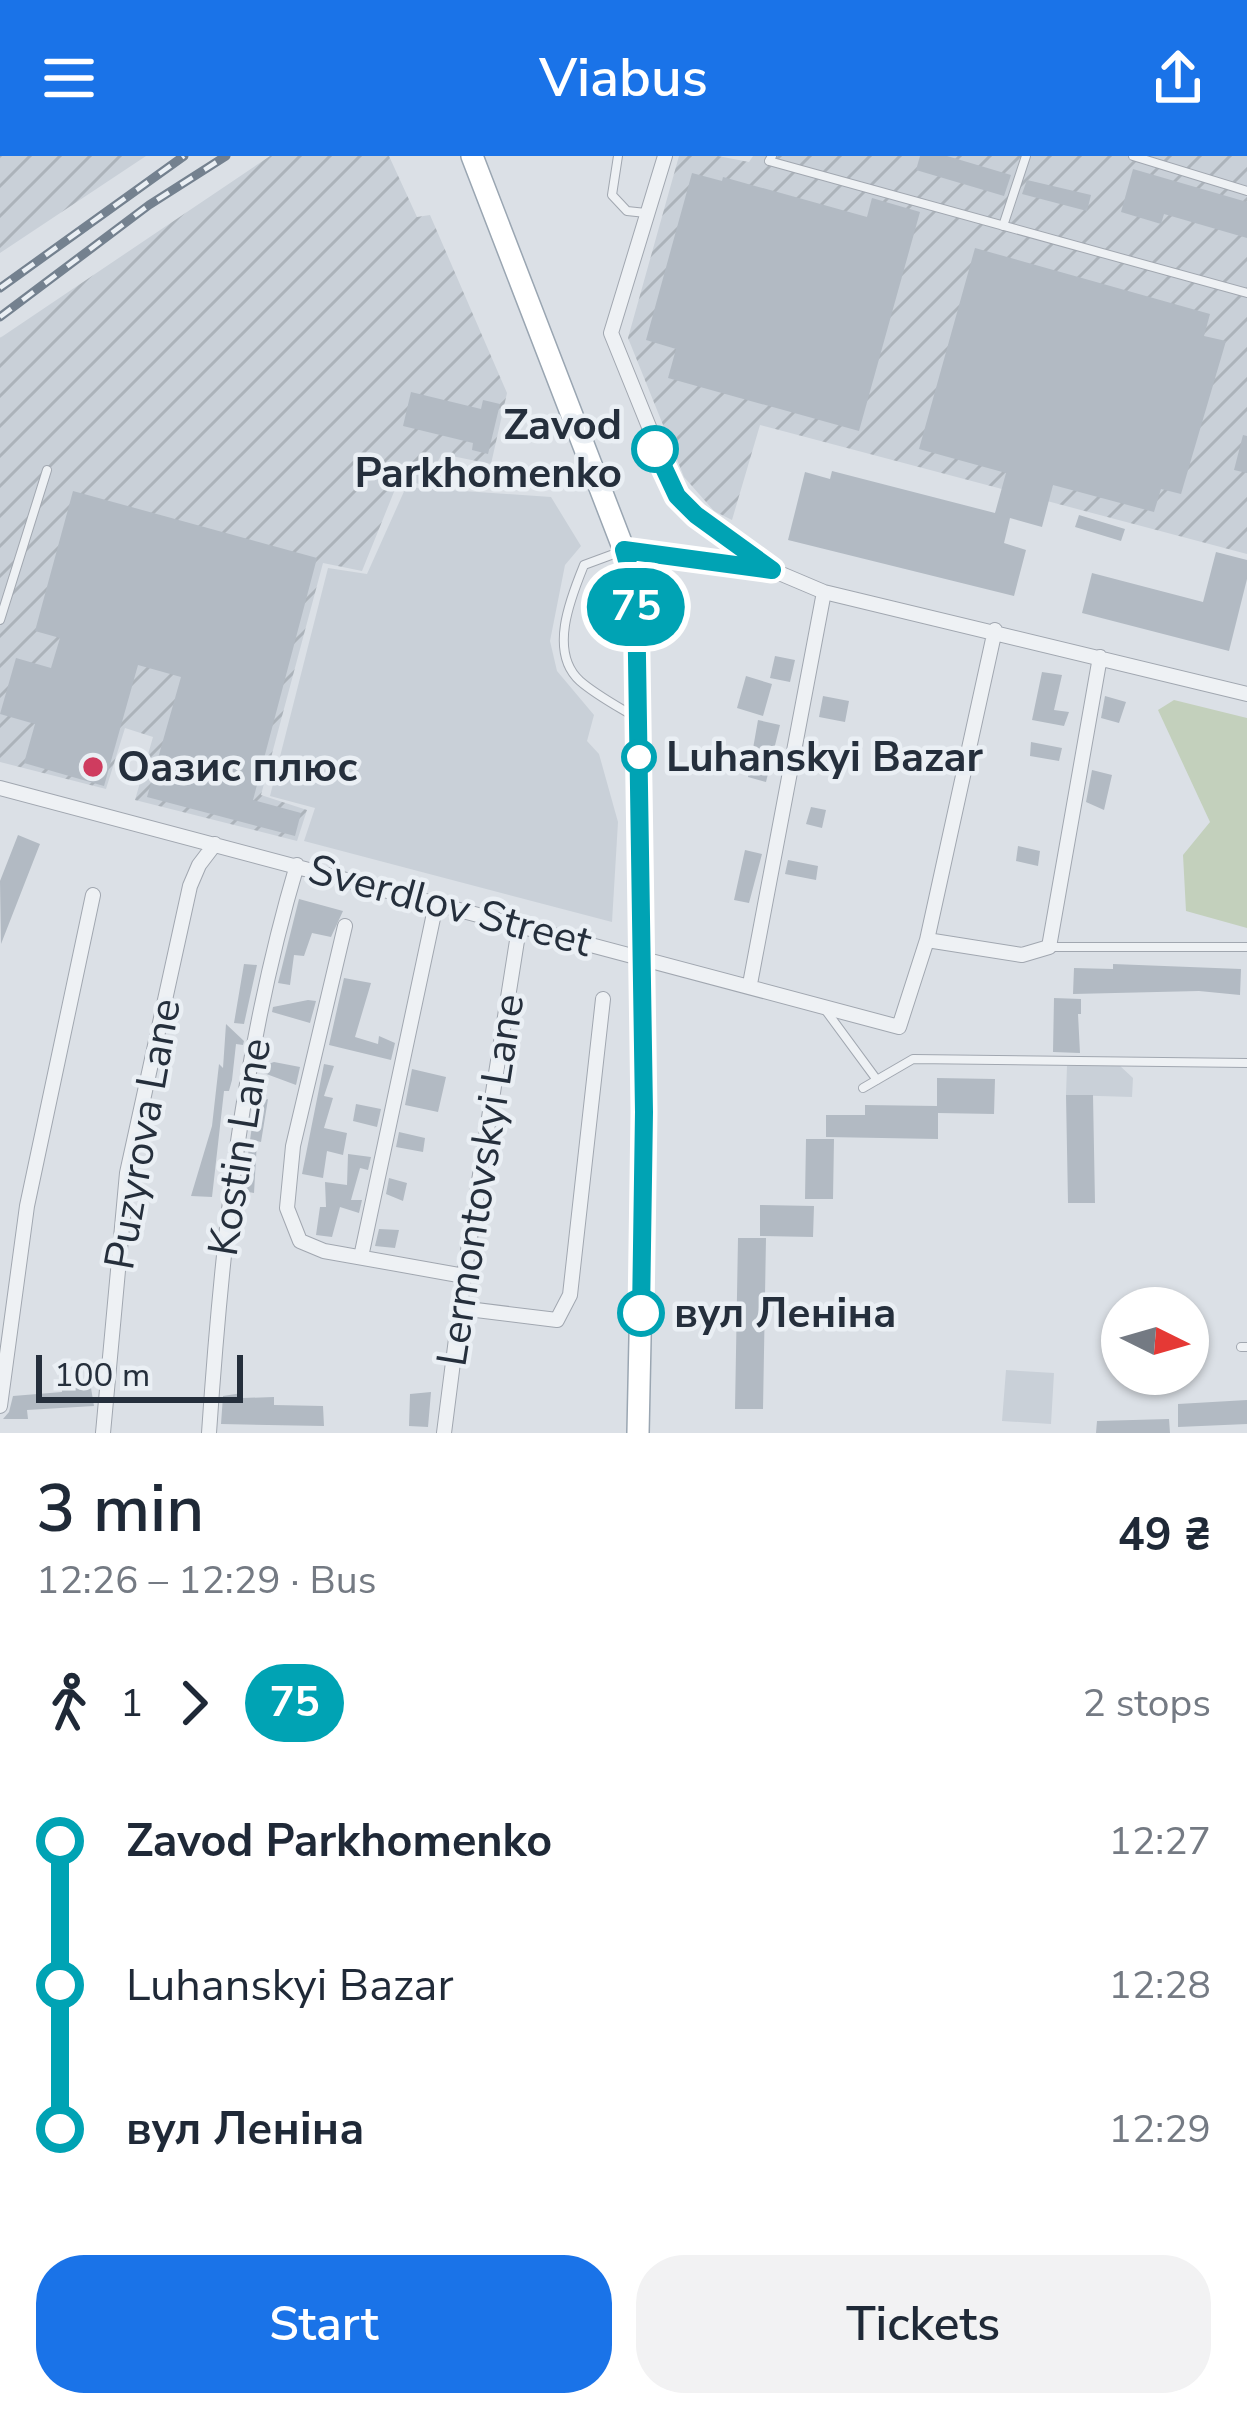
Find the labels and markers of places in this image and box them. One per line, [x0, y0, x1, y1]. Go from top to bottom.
place label: Zavod Parkhomenko [354, 397, 622, 502]
marker: Zavod Parkhomenko [633, 427, 677, 471]
place label: Luhanskyi Bazar [666, 729, 984, 786]
place label: Оазис плюс [117, 739, 358, 796]
marker: Luhanskyi Bazar [623, 741, 655, 773]
marker: Оазис плюс [80, 754, 106, 780]
place label: вул Леніна [674, 1285, 897, 1342]
marker: вул Леніна [619, 1291, 663, 1335]

